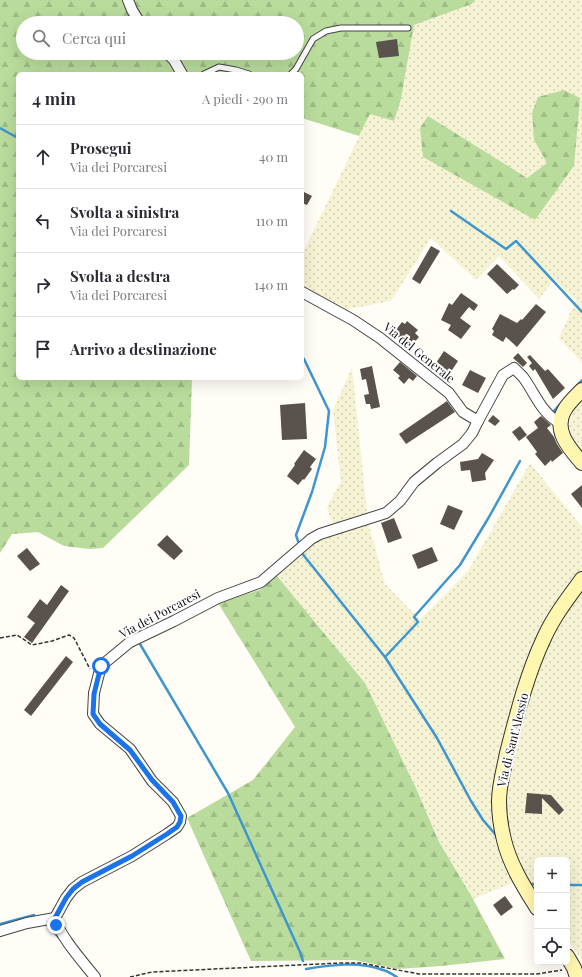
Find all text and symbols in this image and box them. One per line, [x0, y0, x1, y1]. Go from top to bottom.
search box [16, 16, 304, 60]
icon: search [30, 27, 52, 49]
text: Cerca qui [62, 28, 126, 48]
text: 4 min [32, 87, 76, 109]
text: A piedi · 290 m [202, 90, 288, 107]
text: Prosegui [70, 138, 132, 158]
icon: ahead [32, 146, 54, 168]
text: 40 m [259, 148, 288, 165]
text: Via dei Porcaresi [70, 158, 167, 175]
text: Svolta a sinistra [70, 202, 179, 222]
icon: left [32, 210, 54, 232]
text: 110 m [256, 212, 288, 229]
text: Via dei Porcaresi [70, 222, 167, 239]
text: Svolta a destra [70, 266, 170, 286]
icon: right [32, 274, 54, 296]
text: 140 m [254, 276, 288, 293]
text: Via dei Porcaresi [70, 286, 167, 303]
street label: Via del Generale [380, 318, 459, 386]
icon: arrive [32, 338, 54, 360]
text: Arrivo a destinazione [70, 339, 217, 359]
street label: Via dei Porcaresi [115, 585, 203, 642]
route start [92, 657, 110, 675]
street label: Via di Sant'Alessio [492, 691, 532, 789]
map controls [534, 857, 570, 965]
button: + [534, 857, 570, 893]
button: − [534, 893, 570, 929]
route end [47, 916, 65, 934]
button: locate [534, 929, 570, 965]

